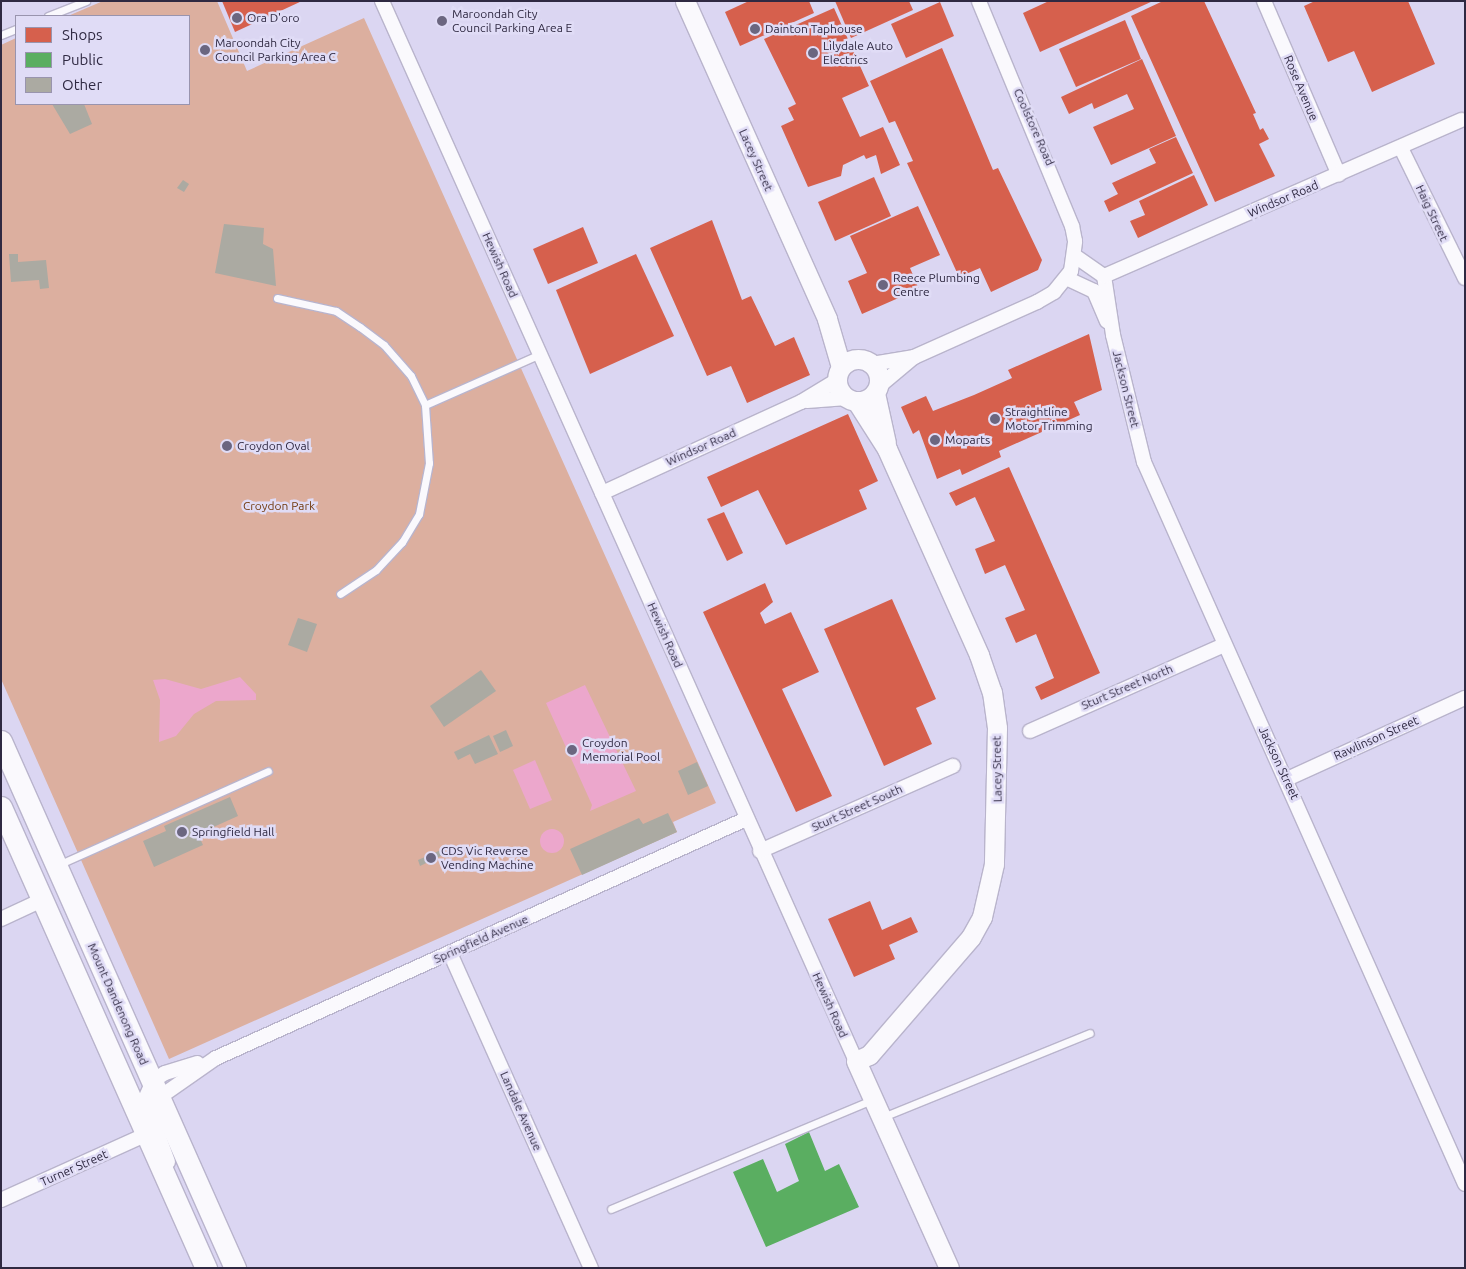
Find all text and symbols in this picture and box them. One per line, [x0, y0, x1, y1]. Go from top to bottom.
place label: Maroondah City Council Parking Area E [452, 7, 572, 35]
place label: Ora D'oro [247, 11, 300, 25]
marker: Ora D'oro [231, 12, 243, 24]
legend [15, 15, 190, 105]
marker: Maroondah City Council Parking Area E [436, 15, 448, 27]
place label: Dainton Taphouse [765, 22, 863, 36]
marker: Dainton Taphouse [749, 23, 761, 35]
text: Shops [62, 26, 103, 43]
place label: Maroondah City Council Parking Area C [215, 36, 336, 64]
place label: Lilydale Auto Electrics [823, 39, 893, 67]
marker: Maroondah City Council Parking Area C [199, 44, 211, 56]
marker: Lilydale Auto Electrics [807, 47, 819, 59]
text: Public [62, 51, 103, 68]
street label: Rose Avenue [1281, 53, 1321, 123]
text: Other [62, 76, 102, 93]
street label: Coolstore Road [1011, 86, 1057, 168]
street label: Lacey Street [736, 127, 776, 193]
street label: Windsor Road [1246, 178, 1320, 220]
street label: Haig Street [1413, 182, 1451, 244]
street label: Hewish Road [479, 230, 521, 300]
place label: Reece Plumbing Centre [893, 271, 980, 299]
marker: Reece Plumbing Centre [877, 279, 889, 291]
street label: Jackson Street [1109, 349, 1143, 429]
place label: Straightline Motor Trimming [1005, 405, 1093, 433]
marker: Straightline Motor Trimming [989, 413, 1001, 425]
street label: Windsor Road [664, 425, 738, 469]
place label: Moparts [945, 433, 990, 447]
marker: Moparts [929, 434, 941, 446]
place label: Croydon Oval [237, 439, 310, 453]
marker: Croydon Oval [221, 440, 233, 452]
park label: Croydon Park [243, 499, 315, 513]
street label: Hewish Road [644, 600, 686, 670]
street label: Sturt Street North [1079, 661, 1175, 713]
street label: Rawlinson Street [1331, 713, 1421, 763]
street label: Jackson Street [1256, 724, 1302, 802]
place label: Croydon Memorial Pool [582, 736, 660, 764]
street label: Lacey Street [989, 736, 1005, 802]
marker: Croydon Memorial Pool [566, 744, 578, 756]
street label: Sturt Street South [809, 782, 905, 834]
place label: Springfield Hall [192, 825, 274, 839]
marker: Springfield Hall [176, 826, 188, 838]
place label: CDS Vic Reverse Vending Machine [441, 844, 534, 872]
marker: CDS Vic Reverse Vending Machine [425, 852, 437, 864]
street label: Springfield Avenue [431, 912, 531, 966]
street label: Mount Dandenong Road [85, 941, 151, 1067]
street label: Hewish Road [809, 970, 851, 1040]
street label: Landale Avenue [497, 1069, 545, 1153]
street label: Turner Street [38, 1147, 110, 1189]

